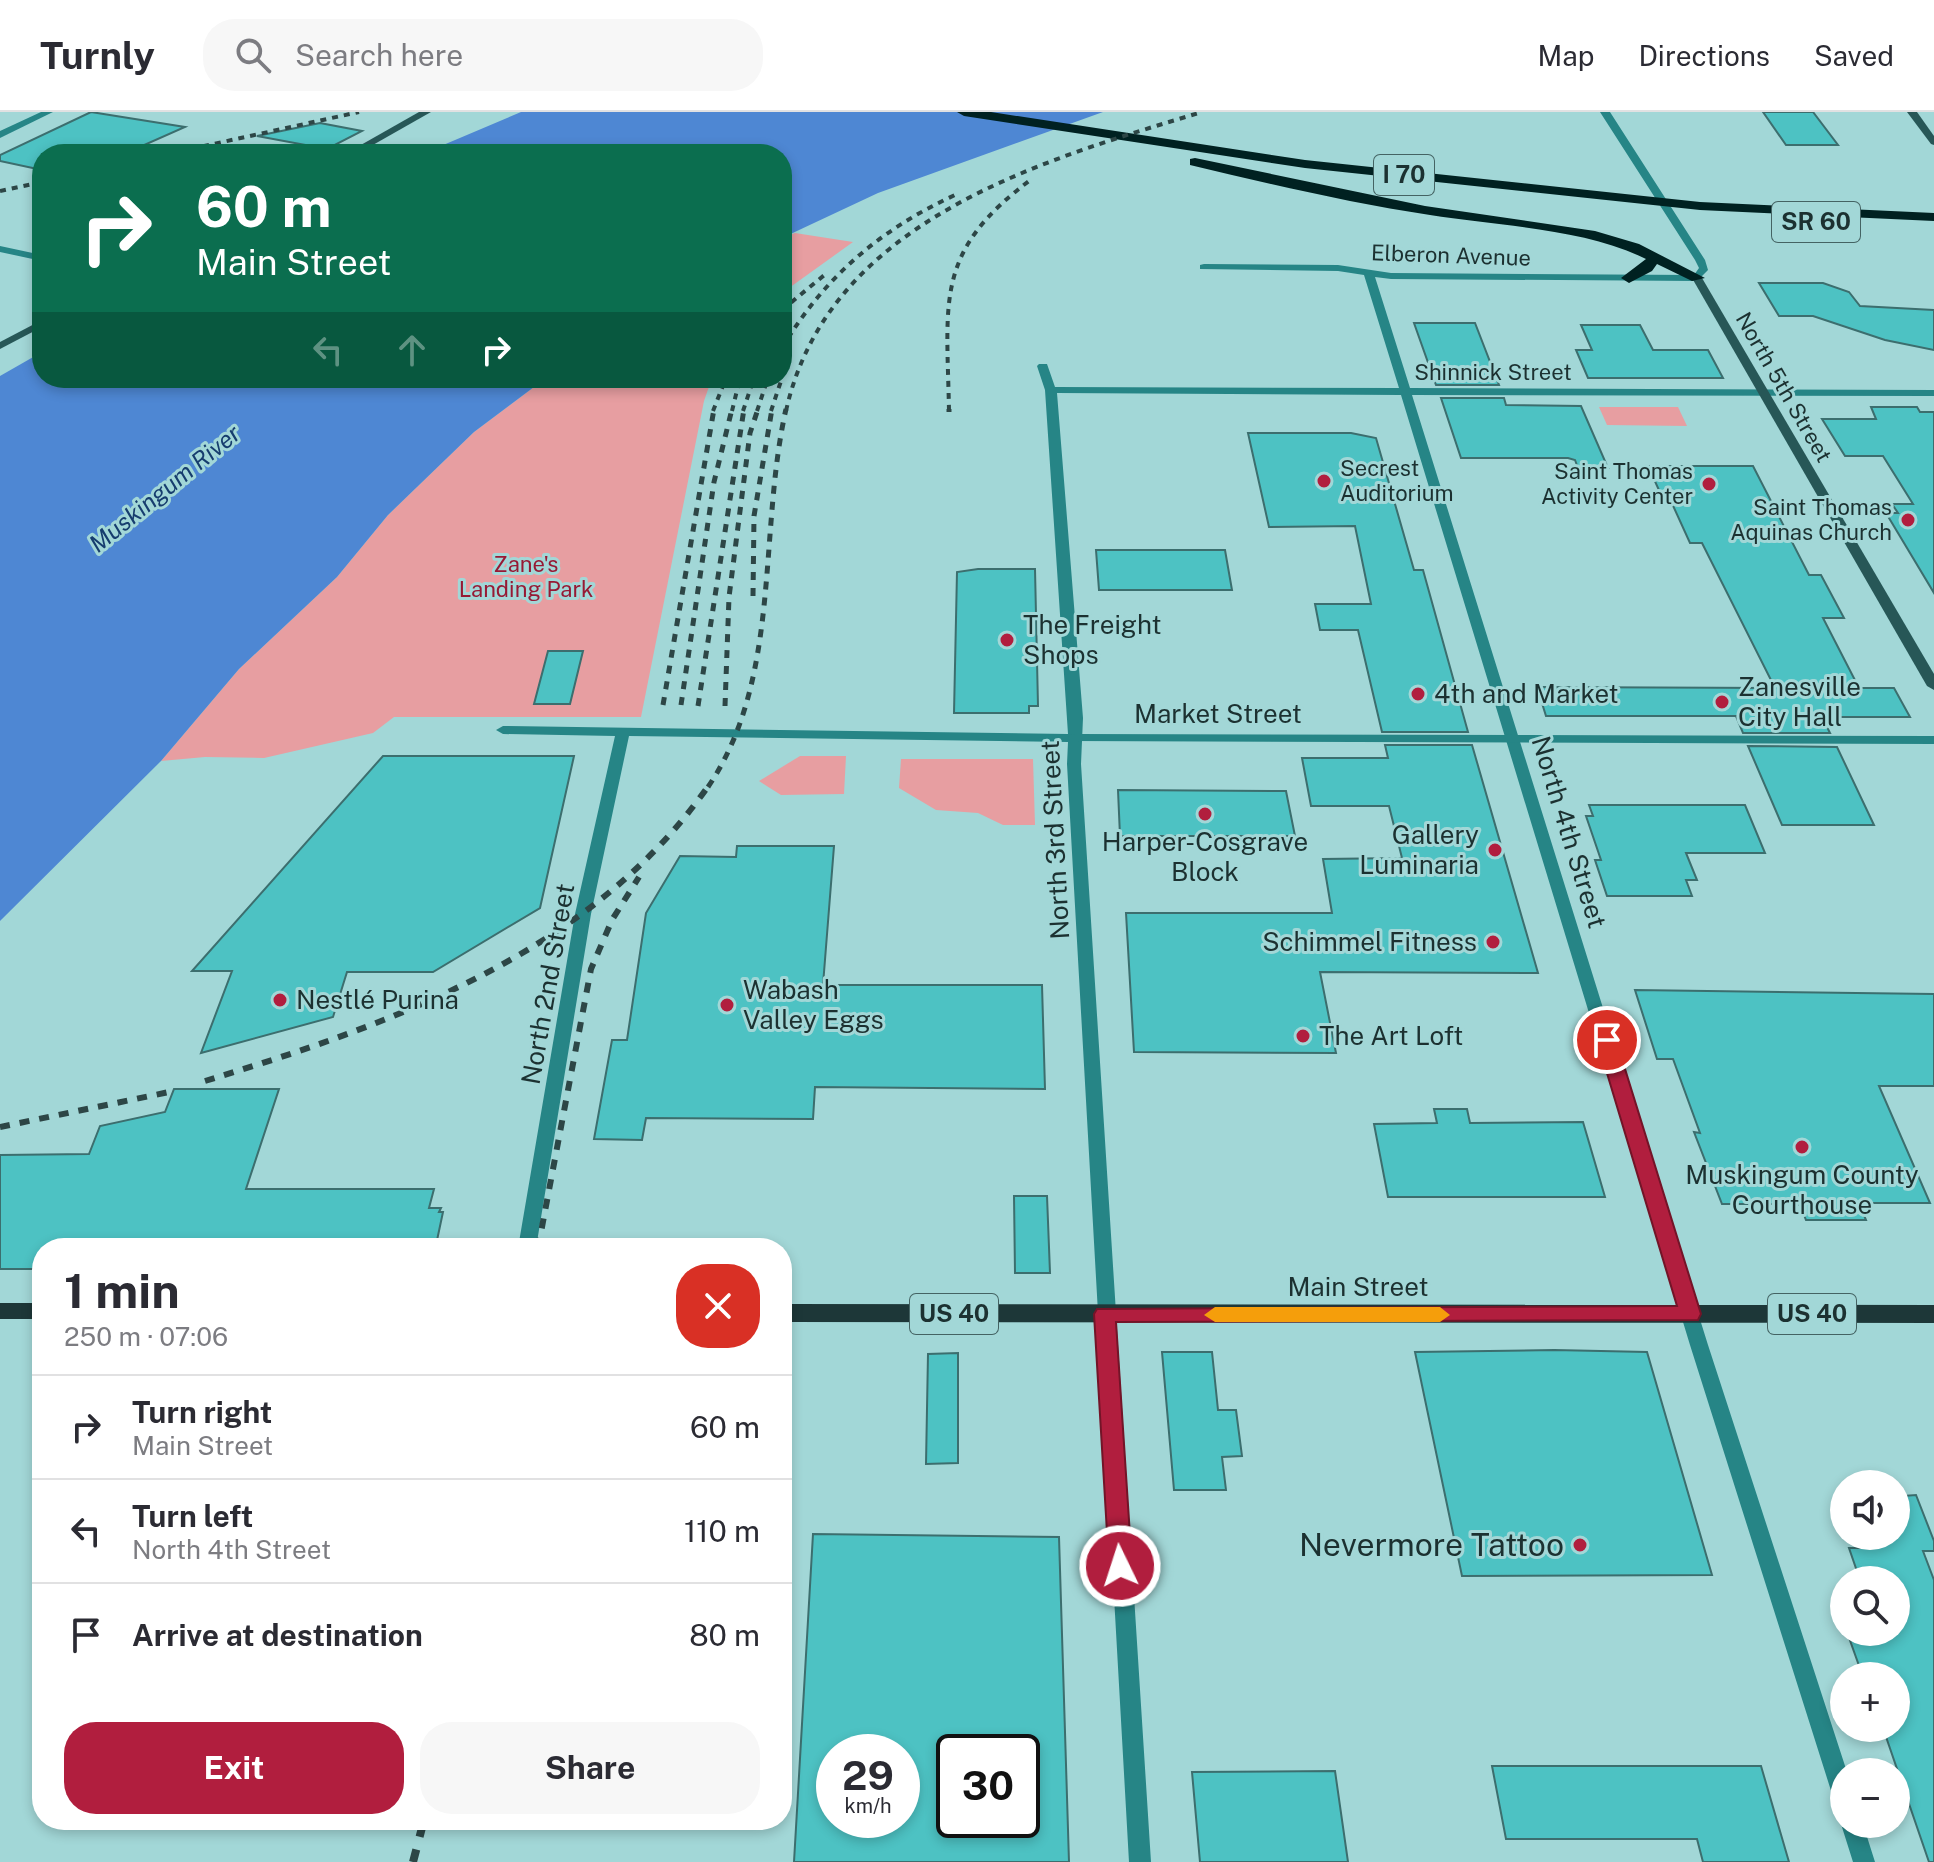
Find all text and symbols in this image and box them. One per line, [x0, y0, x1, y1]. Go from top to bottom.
search box [203, 19, 763, 91]
text: Turnly [40, 33, 155, 78]
icon: search [231, 33, 275, 77]
text: Search here [295, 37, 463, 73]
text: Map [1538, 39, 1594, 72]
text: Directions [1638, 39, 1770, 72]
text: Saved [1814, 39, 1894, 72]
road number: I 70 [1374, 155, 1434, 195]
text: 60 m [196, 174, 332, 240]
icon: right [64, 176, 168, 280]
road number: SR 60 [1772, 202, 1860, 242]
street label: Elberon Avenue [1371, 239, 1531, 271]
text: Main Street [196, 241, 392, 283]
street label: North 5th Street [1731, 307, 1837, 467]
icon: left [306, 328, 350, 372]
icon: ahead [390, 328, 434, 372]
icon: right [474, 328, 518, 372]
street label: Shinnick Street [1414, 359, 1572, 385]
water label: Muskingum River [83, 418, 246, 558]
place label: Secrest Auditorium [1340, 455, 1454, 506]
place label: Saint Thomas Activity Center [1541, 458, 1693, 509]
marker: Secrest Auditorium [1315, 472, 1333, 490]
marker: Saint Thomas Activity Center [1700, 475, 1718, 493]
place label: Saint Thomas Aquinas Church [1730, 494, 1892, 545]
marker: Saint Thomas Aquinas Church [1899, 511, 1917, 529]
park label: Zane's Landing Park [459, 551, 593, 602]
place label: The Freight Shops [1023, 609, 1162, 670]
marker: The Freight Shops [998, 631, 1016, 649]
place label: Zanesville City Hall [1738, 671, 1861, 732]
place label: 4th and Market [1434, 678, 1619, 709]
marker: 4th and Market [1409, 685, 1427, 703]
marker: Zanesville City Hall [1713, 693, 1731, 711]
street label: Market Street [1134, 698, 1302, 729]
street label: North 4th Street [1526, 732, 1613, 932]
street label: North 3rd Street [1034, 740, 1075, 940]
marker: Harper-Cosgrave Block [1196, 805, 1214, 823]
place label: Gallery Luminaria [1359, 819, 1479, 880]
place label: Harper-Cosgrave Block [1102, 826, 1308, 887]
marker: Gallery Luminaria [1486, 841, 1504, 859]
street label: North 2nd Street [515, 881, 580, 1087]
place label: Schimmel Fitness [1262, 926, 1477, 957]
marker: Schimmel Fitness [1484, 933, 1502, 951]
place label: Wabash Valley Eggs [743, 974, 884, 1035]
place label: Nestlé Purina [296, 984, 459, 1015]
marker: Nestlé Purina [271, 991, 289, 1009]
marker: Wabash Valley Eggs [718, 996, 736, 1014]
pin [1573, 1006, 1641, 1074]
icon: arrive [1585, 1018, 1629, 1062]
place label: The Art Loft [1319, 1020, 1463, 1051]
marker: The Art Loft [1294, 1027, 1312, 1045]
marker: Muskingum County Courthouse [1793, 1138, 1811, 1156]
place label: Muskingum County Courthouse [1685, 1159, 1919, 1220]
text: 1 min [64, 1262, 180, 1319]
button: close [676, 1264, 760, 1348]
street label: Main Street [1287, 1271, 1429, 1302]
road number: US 40 [910, 1294, 998, 1334]
road number: US 40 [1768, 1294, 1856, 1334]
text: 250 m · 07:06 [64, 1321, 228, 1352]
text: Turn right [132, 1394, 272, 1430]
icon: right [64, 1405, 108, 1449]
text: 60 m [690, 1409, 760, 1445]
text: Main Street [132, 1430, 273, 1461]
map controls [1830, 1470, 1910, 1838]
button: sound [1830, 1470, 1910, 1550]
text: Turn left [132, 1498, 253, 1534]
icon: left [64, 1509, 108, 1553]
text: 110 m [684, 1513, 760, 1549]
position arrow [1078, 1524, 1162, 1608]
place label: Nevermore Tattoo [1299, 1526, 1564, 1563]
text: North 4th Street [132, 1534, 331, 1565]
marker: Nevermore Tattoo [1571, 1536, 1589, 1554]
button: search [1830, 1566, 1910, 1646]
icon: arrive [64, 1613, 108, 1657]
text: Arrive at destination [132, 1617, 423, 1653]
text: 80 m [689, 1617, 760, 1653]
button: + [1830, 1662, 1910, 1742]
button: Exit [64, 1722, 404, 1814]
button: Share [420, 1722, 760, 1814]
speed limit sign: 30 [936, 1734, 1040, 1838]
text: 29 [842, 1752, 894, 1799]
button: − [1830, 1758, 1910, 1838]
text: km/h [844, 1794, 892, 1818]

